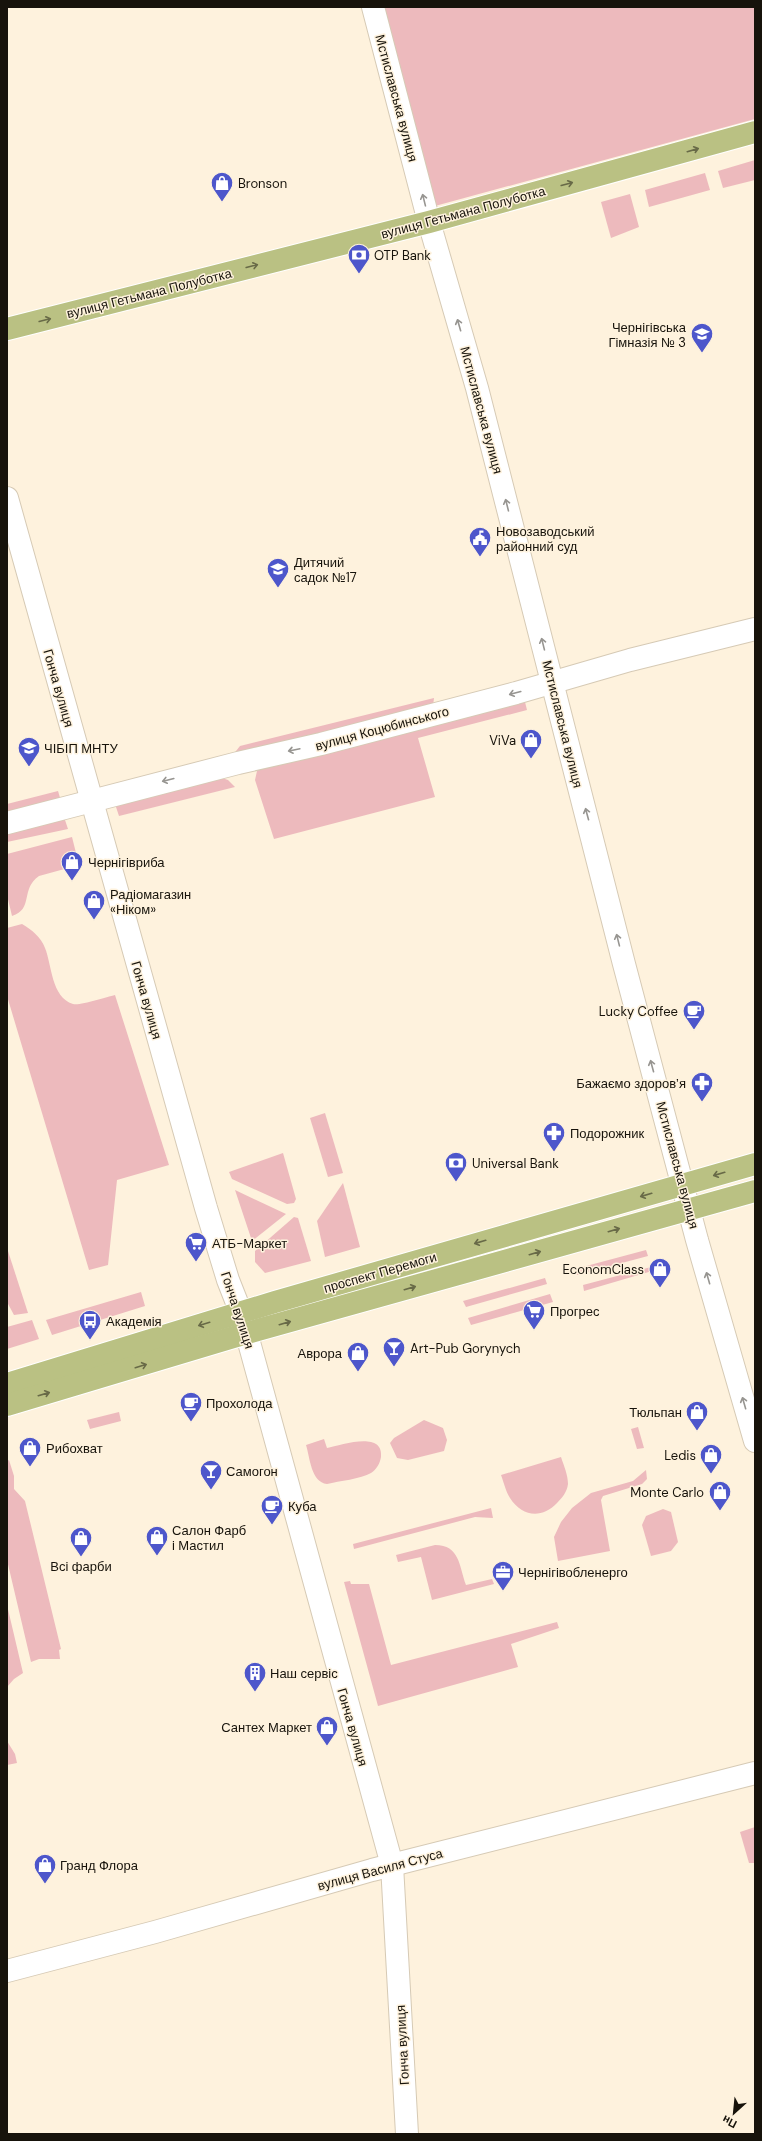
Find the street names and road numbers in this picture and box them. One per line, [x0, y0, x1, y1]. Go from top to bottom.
street label: Мстиславська вулиця [371, 33, 422, 164]
street label: вулиця Гетьмана Полуботка [379, 182, 548, 243]
street label: вулиця Гетьмана Полуботка [65, 265, 234, 322]
street label: Мстиславська вулиця [456, 345, 507, 476]
street label: Гонча вулиця [39, 647, 78, 729]
street label: Мстиславська вулиця [538, 659, 587, 790]
street label: вулиця Коцюбинського [313, 702, 451, 754]
street label: Гонча вулиця [127, 959, 166, 1041]
street label: Мстиславська вулиця [652, 1100, 703, 1231]
street label: проспект Перемоги [322, 1248, 439, 1297]
street label: Гонча вулиця [217, 1269, 258, 1351]
street label: Гонча вулиця [333, 1686, 372, 1768]
street label: вулиця Василя Стуса [316, 1844, 445, 1894]
street label: Гонча вулиця [392, 2004, 413, 2085]

